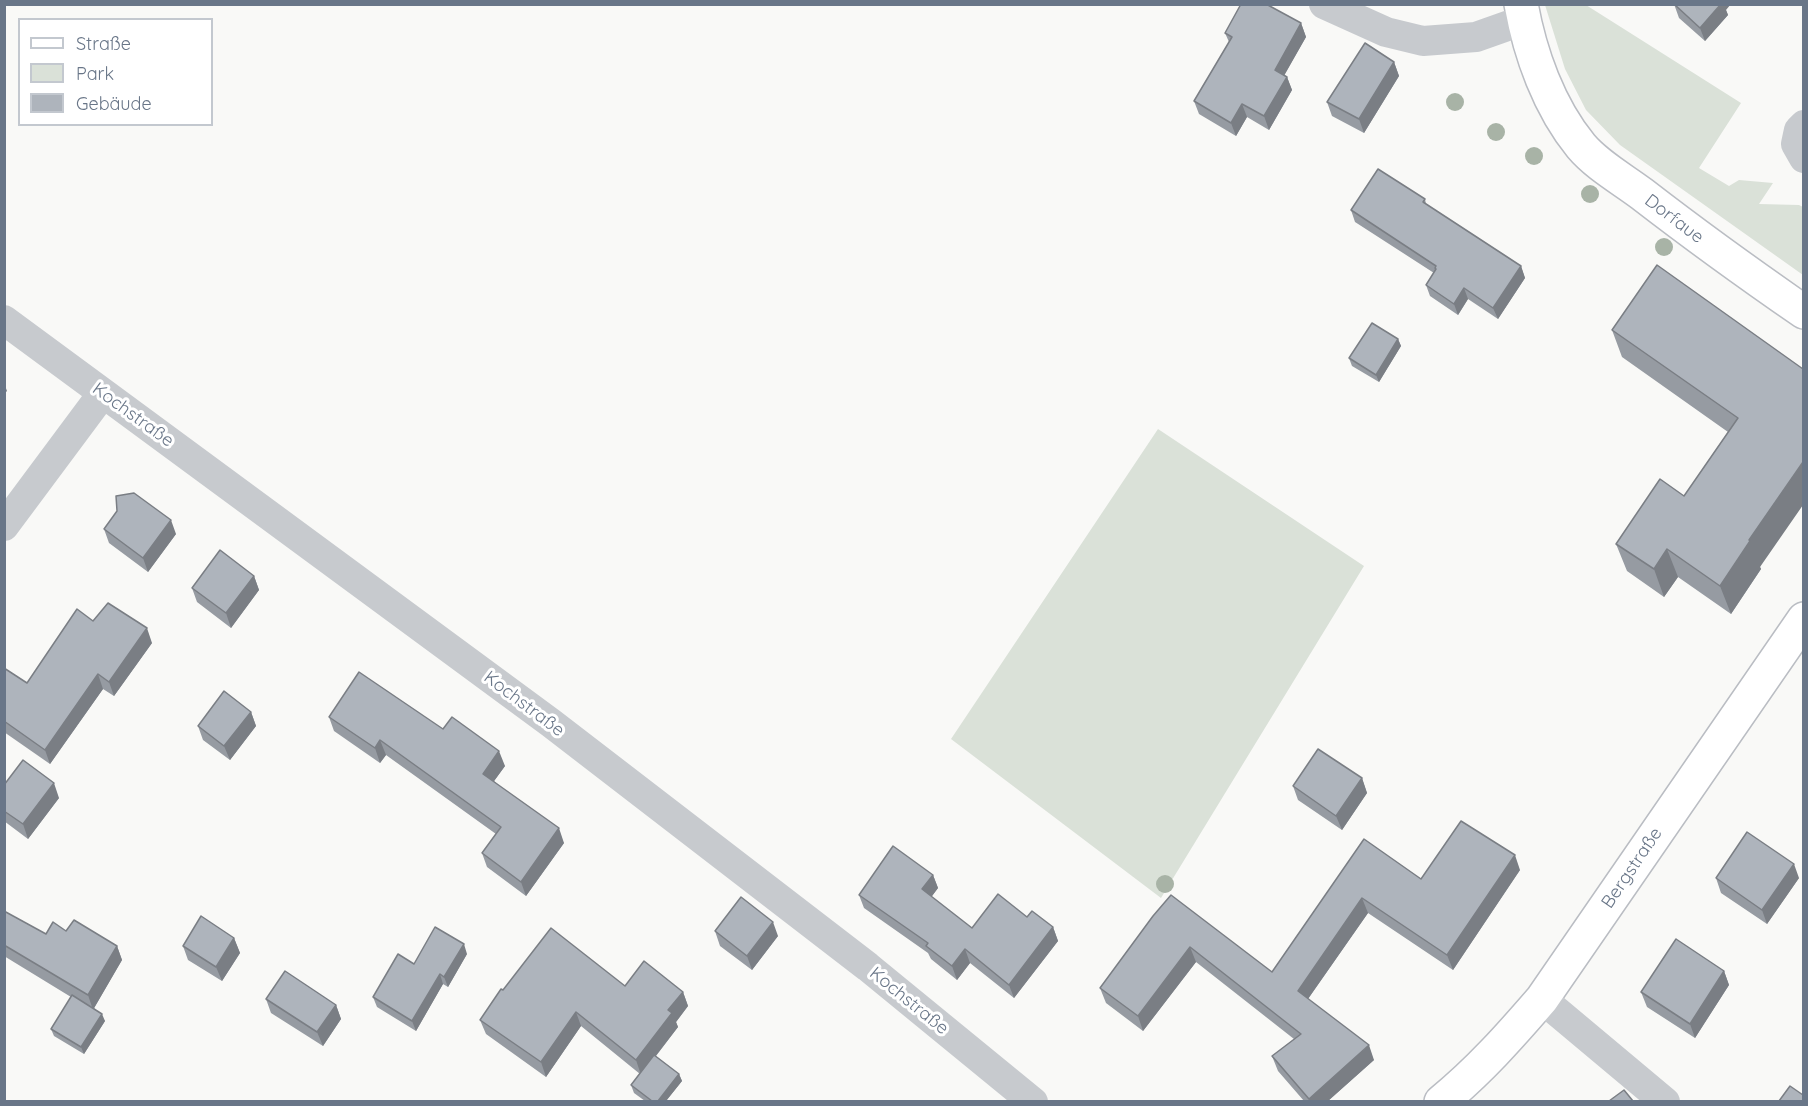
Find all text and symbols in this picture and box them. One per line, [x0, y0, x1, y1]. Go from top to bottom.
legend [18, 18, 213, 126]
text: Straße [76, 32, 131, 55]
text: Park [76, 62, 114, 85]
text: Gebäude [76, 92, 152, 115]
street label: Dorfaue [1640, 190, 1708, 248]
street label: Kochstraße [88, 378, 178, 452]
street label: Kochstraße [479, 667, 569, 741]
street label: Bergstraße [1597, 823, 1667, 913]
street label: Kochstraße [865, 963, 953, 1039]

